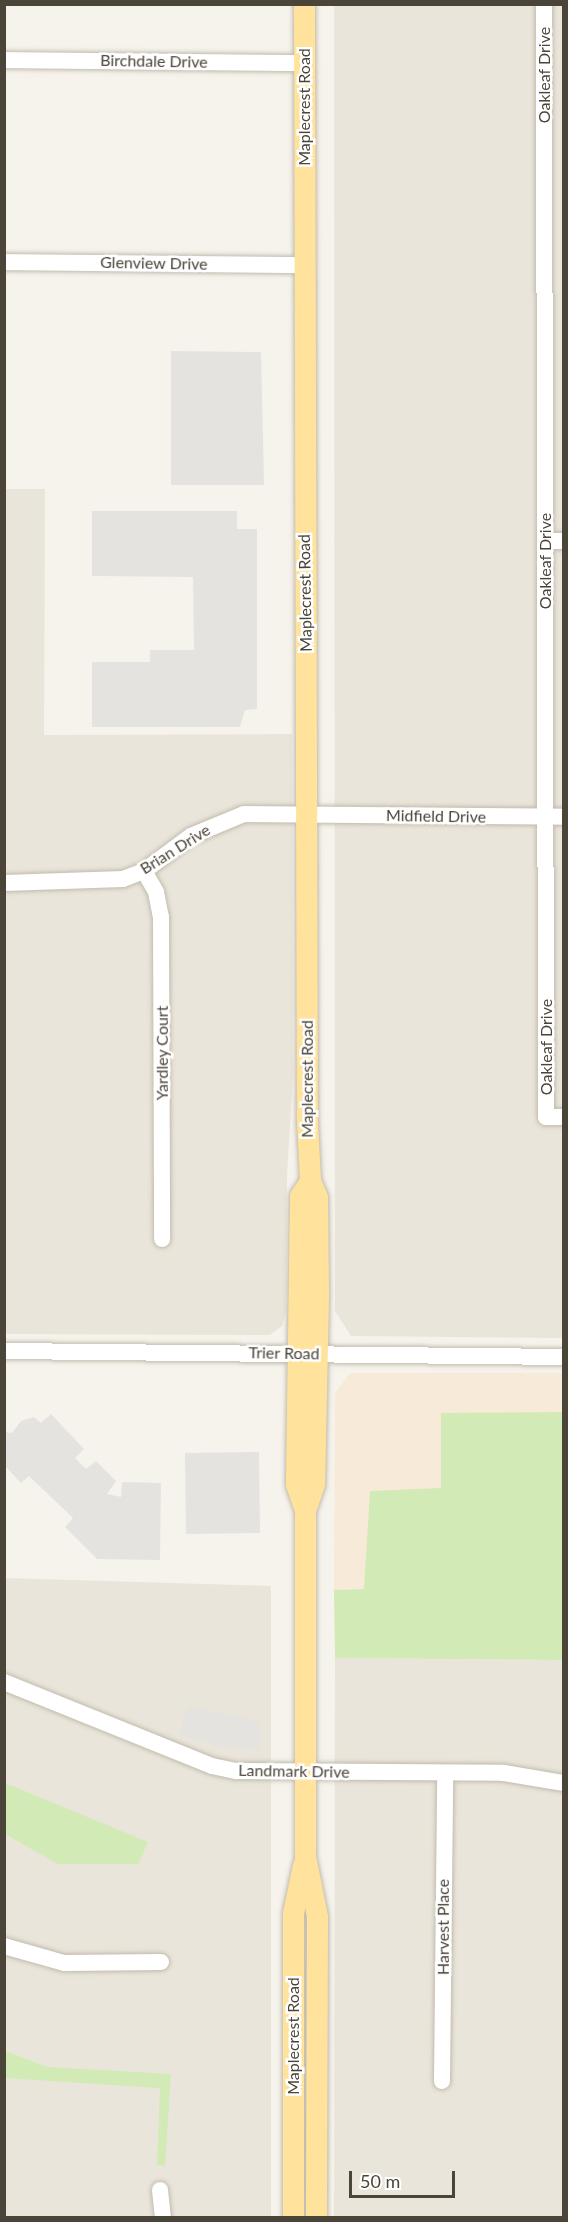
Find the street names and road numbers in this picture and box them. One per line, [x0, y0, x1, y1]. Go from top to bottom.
street label: Oakleaf Drive [534, 27, 554, 123]
street label: Maplecrest Road [294, 48, 314, 166]
street label: Birchdale Drive [100, 50, 208, 72]
street label: Glenview Drive [100, 252, 208, 274]
street label: Oakleaf Drive [535, 513, 555, 609]
street label: Maplecrest Road [294, 534, 316, 652]
street label: Midfield Drive [386, 806, 486, 826]
street label: Brian Drive [136, 820, 214, 878]
street label: Oakleaf Drive [536, 999, 556, 1095]
street label: Yardley Court [152, 1005, 172, 1101]
street label: Maplecrest Road [297, 1020, 317, 1138]
street label: Trier Road [248, 1343, 320, 1363]
street label: Landmark Drive [238, 1760, 350, 1782]
street label: Harvest Place [433, 1879, 453, 1975]
street label: Maplecrest Road [283, 1977, 303, 2095]

